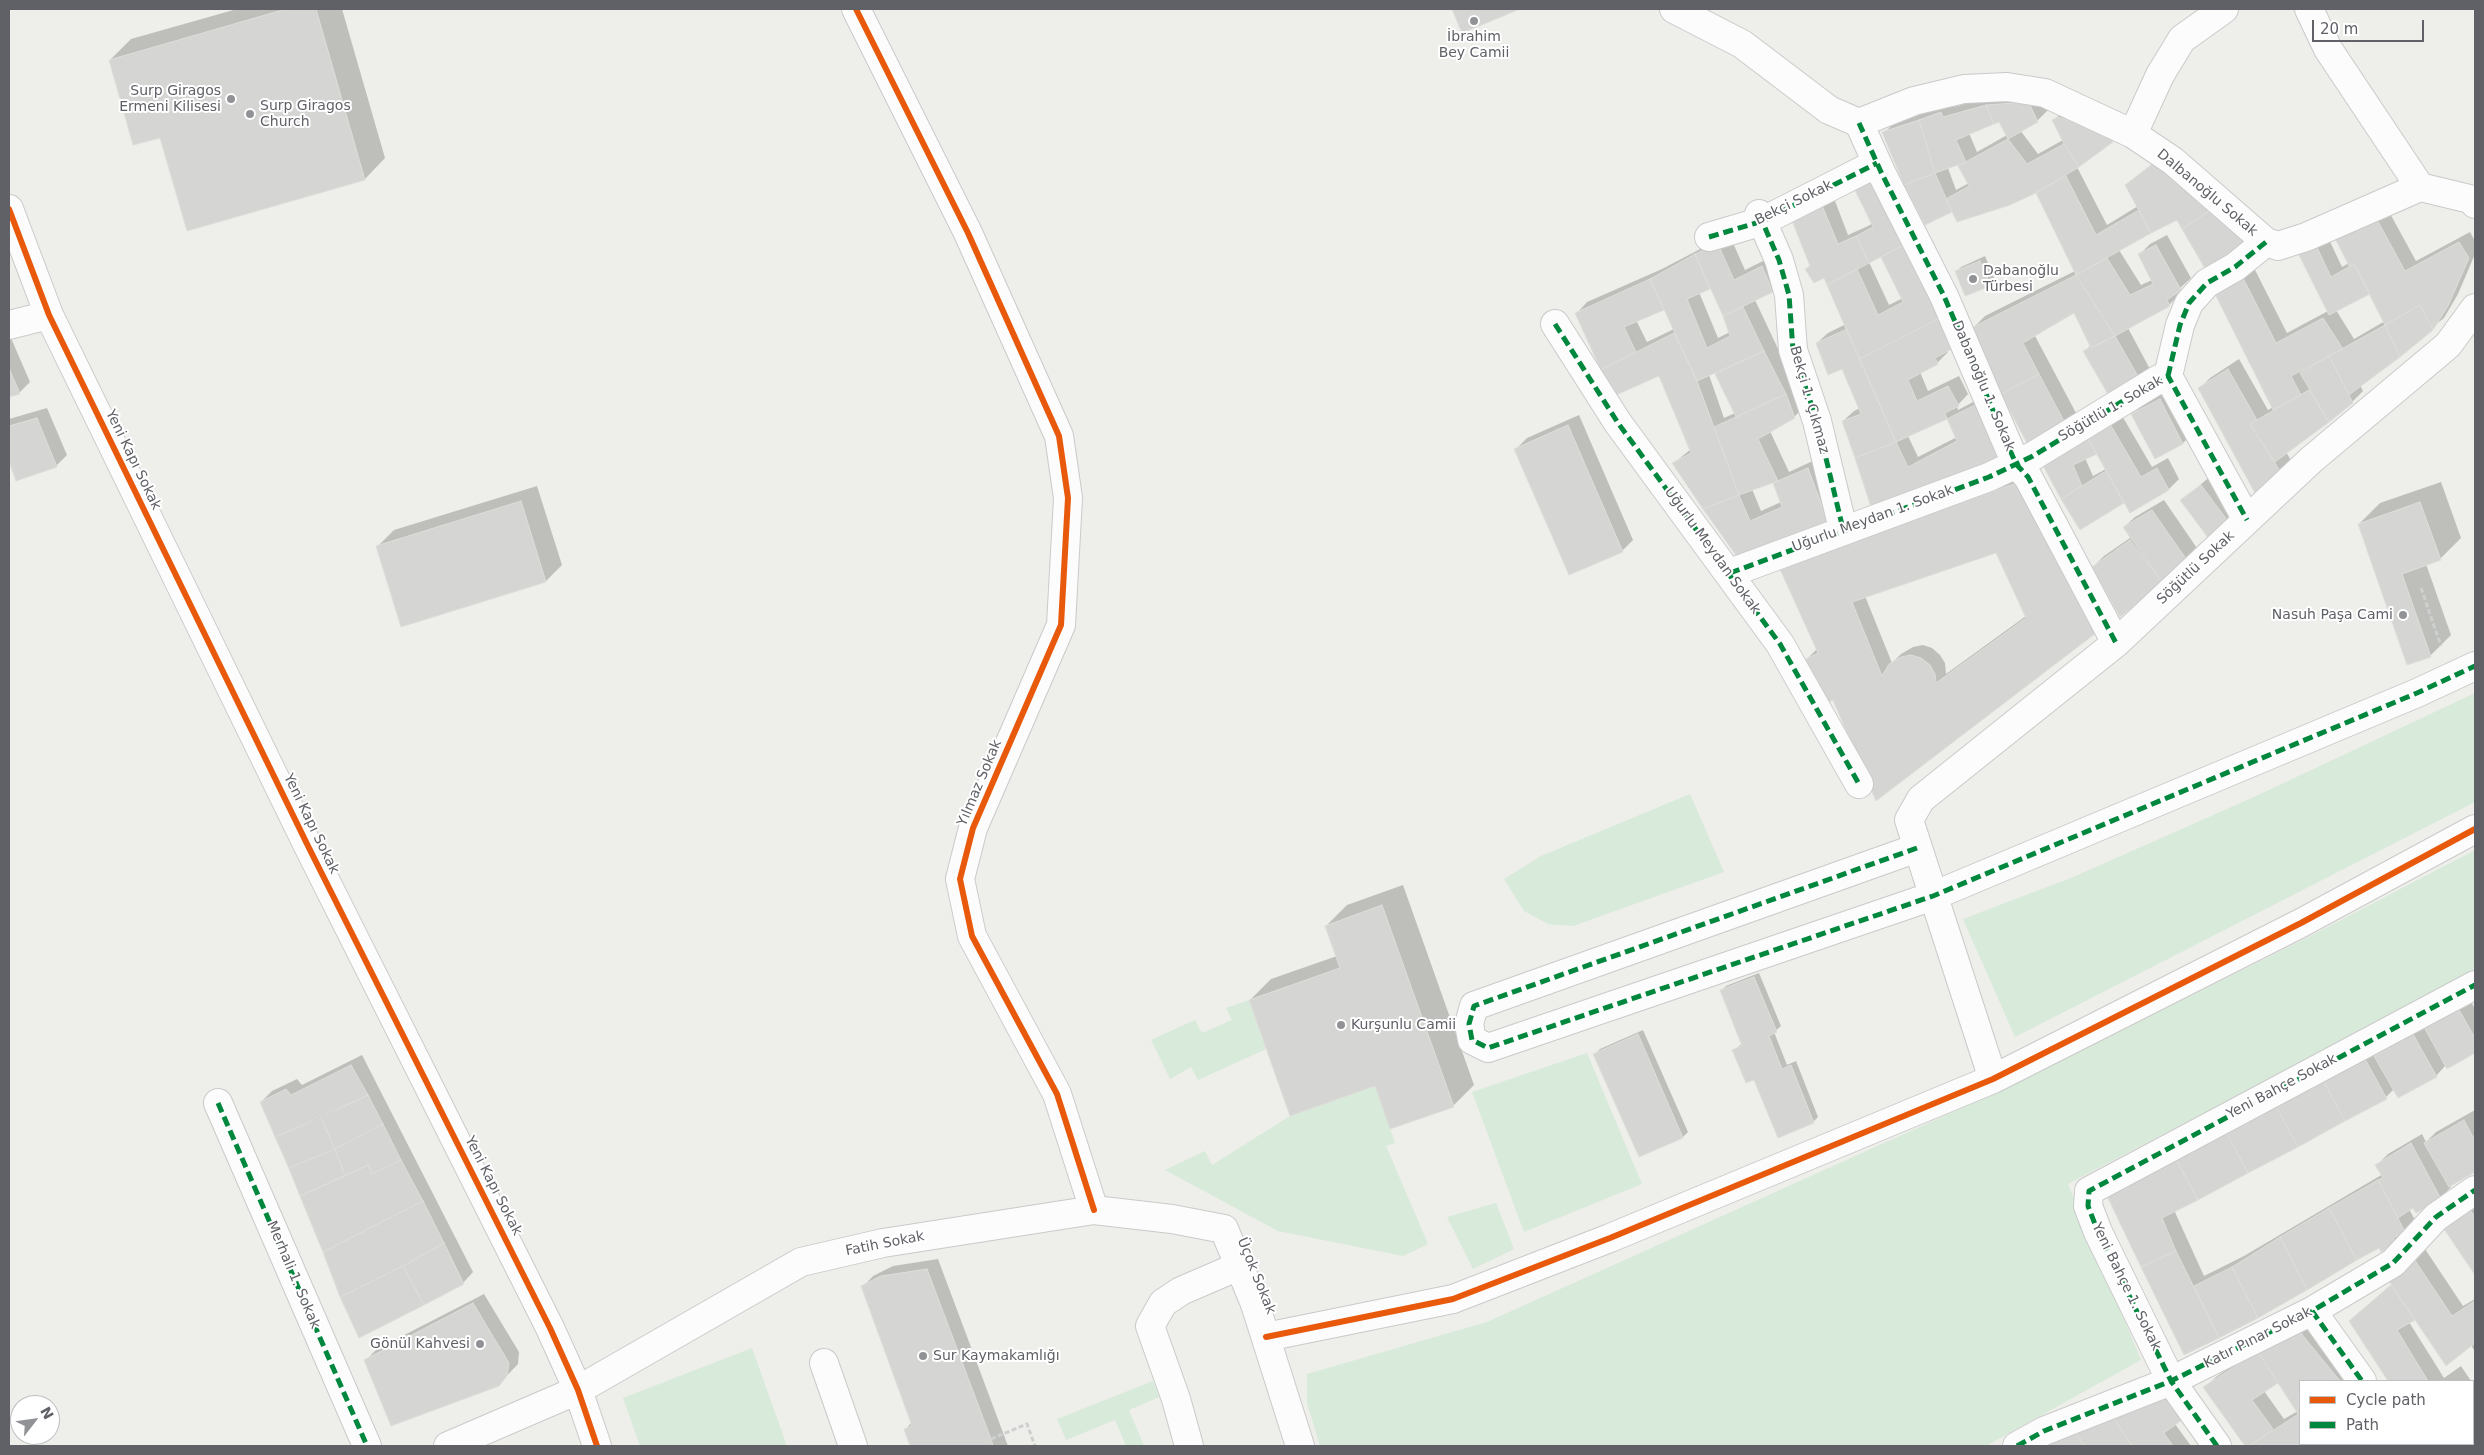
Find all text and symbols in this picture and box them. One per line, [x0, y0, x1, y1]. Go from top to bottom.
scale bar [2314, 10, 2426, 42]
marker: İbrahim Bey Camii [1468, 15, 1480, 27]
text: 20 m [2320, 20, 2358, 38]
place label: İbrahim Bey Camii [1439, 29, 1509, 62]
place label: Surp Giragos Ermeni Kilisesi [119, 83, 221, 115]
marker: Surp Giragos Ermeni Kilisesi [225, 93, 237, 105]
place label: Surp Giragos Church [260, 98, 351, 130]
marker: Surp Giragos Church [244, 108, 256, 120]
street label: Dalbanoğlu Sokak [2153, 146, 2261, 240]
street label: Bekçi Sokak [1752, 177, 1836, 229]
place label: Dabanoğlu Türbesi [1983, 263, 2059, 296]
marker: Dabanoğlu Türbesi [1967, 273, 1979, 285]
street label: Dabanoğlu 1. Sokak [1948, 318, 2018, 454]
street label: Bekçi 1. Çıkmaz [1786, 344, 1832, 456]
street label: Söğütlü 1. Sokak [2056, 372, 2166, 446]
street label: Yeni Kapı Sokak [102, 407, 164, 513]
street label: Uğurlu Meydan 1. Sokak [1790, 482, 1956, 556]
street label: Uğurlu Meydan Sokak [1660, 484, 1764, 618]
street label: Söğütlü Sokak [2154, 528, 2238, 608]
place label: Nasuh Paşa Cami [2272, 607, 2393, 623]
marker: Nasuh Paşa Cami [2397, 609, 2409, 621]
street label: Yılmaz Sokak [954, 737, 1006, 829]
street label: Yeni Kapı Sokak [280, 771, 342, 877]
place label: Kurşunlu Camii [1351, 1017, 1456, 1033]
marker: Kurşunlu Camii [1335, 1019, 1347, 1031]
street label: Yeni Bahçe Sokak [2224, 1051, 2340, 1123]
street label: Yeni Kapı Sokak [461, 1134, 525, 1238]
street label: Merhali 1. Sokak [263, 1218, 323, 1332]
street label: Yeni Bahçe 1. Sokak [2088, 1220, 2164, 1354]
street label: Fatih Sokak [844, 1228, 926, 1260]
street label: Üçok Sokak [1233, 1235, 1279, 1317]
street label: Katır Pınar Sokak [2201, 1303, 2315, 1373]
place label: Gönül Kahvesi [370, 1336, 470, 1352]
marker: Gönül Kahvesi [474, 1338, 486, 1350]
place label: Sur Kaymakamlığı [933, 1348, 1060, 1364]
marker: Sur Kaymakamlığı [917, 1350, 929, 1362]
legend [2299, 1380, 2474, 1445]
text: Cycle path [2346, 1391, 2426, 1409]
north arrow [10, 1395, 60, 1445]
text: N [37, 1404, 57, 1422]
text: Path [2346, 1416, 2379, 1434]

